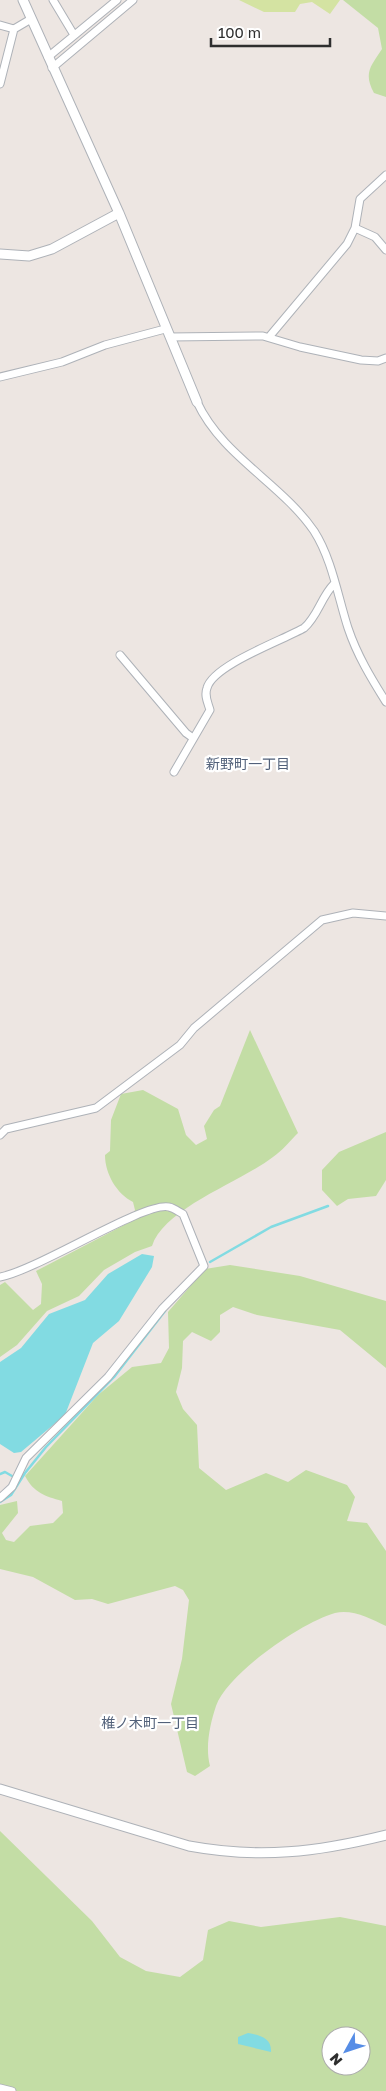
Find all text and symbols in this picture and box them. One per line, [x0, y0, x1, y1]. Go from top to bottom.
scale bar [211, 15, 330, 47]
text: 100 m [218, 23, 261, 41]
district label: 新野町一丁目 [206, 755, 290, 772]
district label: 椎ノ木町一丁目 [101, 1714, 199, 1731]
north arrow [321, 2026, 371, 2076]
text: N [326, 2050, 346, 2069]

